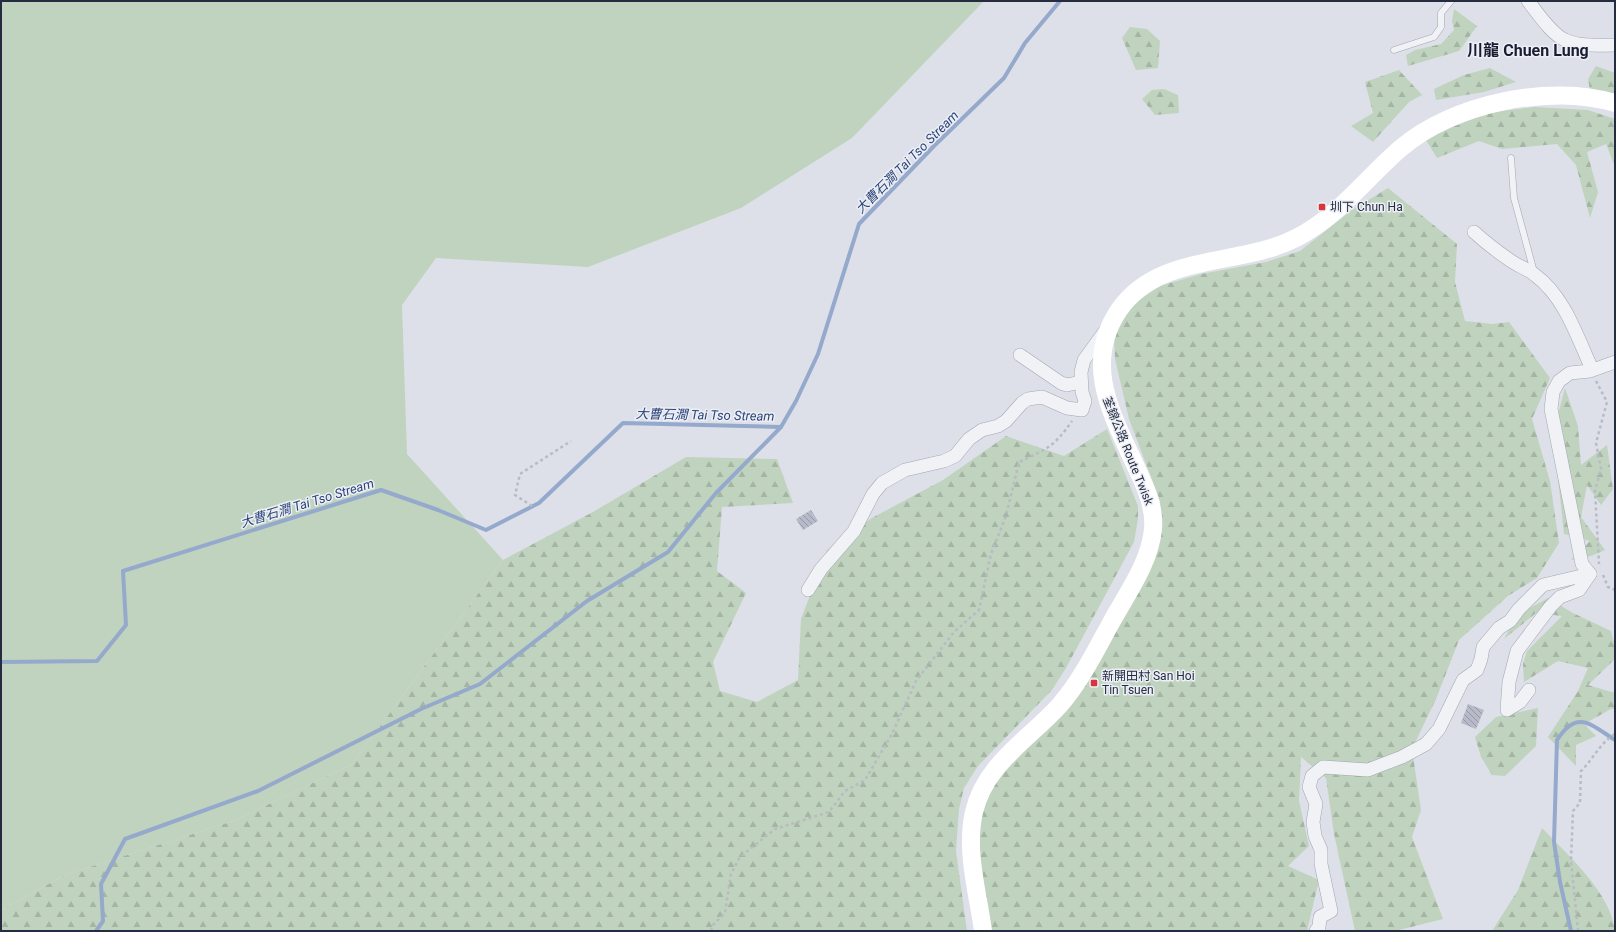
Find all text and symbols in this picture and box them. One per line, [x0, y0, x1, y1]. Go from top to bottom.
district label: 川龍 Chuen Lung [1467, 41, 1589, 60]
water label: 大曹石澗 Tai Tso Stream [853, 108, 961, 216]
place label: 圳下 Chun Ha [1330, 200, 1403, 214]
marker: 圳下 Chun Ha [1317, 202, 1327, 212]
street label: 荃錦公路 Route Twisk [1100, 395, 1157, 508]
water label: 大曹石澗 Tai Tso Stream [635, 406, 775, 424]
water label: 大曹石澗 Tai Tso Stream [238, 476, 376, 530]
place label: 新開田村 San Hoi Tin Tsuen [1102, 669, 1195, 697]
marker: 新開田村 San Hoi Tin Tsuen [1089, 678, 1099, 688]

